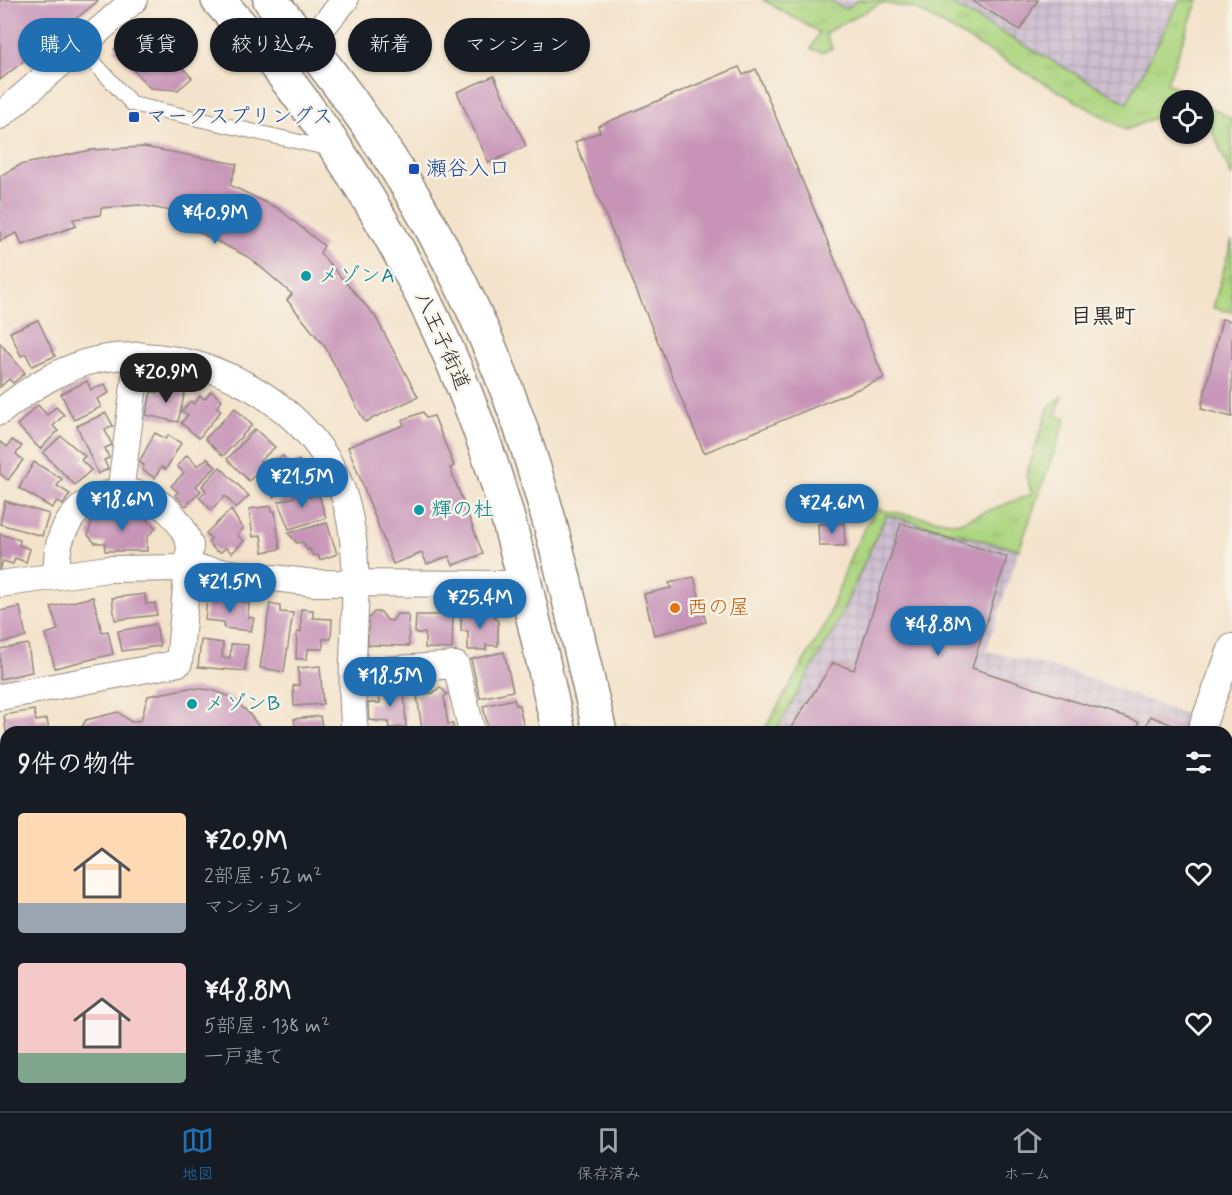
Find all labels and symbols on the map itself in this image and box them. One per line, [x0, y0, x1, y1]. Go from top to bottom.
place label: マークスプリングス [146, 103, 333, 131]
marker: マークスプリングス [127, 110, 141, 124]
place label: 瀬谷入口 [426, 155, 510, 183]
marker: 瀬谷入口 [407, 162, 421, 176]
pin: ¥40.9M [166, 194, 264, 245]
place label: メゾンA [318, 262, 395, 290]
marker: メゾンA [299, 269, 313, 283]
street label: 八王子街道 [408, 287, 476, 395]
district label: 目黒町 [1070, 303, 1136, 331]
pin: ¥20.9M [117, 353, 215, 404]
pin: ¥21.5M [253, 458, 351, 509]
pin: ¥18.6M [73, 481, 171, 532]
pin: ¥24.6M [783, 484, 881, 535]
place label: 輝の杜 [431, 496, 494, 524]
marker: 輝の杜 [412, 503, 426, 517]
pin: ¥21.5M [181, 563, 279, 614]
pin: ¥25.4M [431, 579, 529, 630]
place label: 西の屋 [687, 594, 750, 622]
marker: 西の屋 [668, 601, 682, 615]
pin: ¥48.8M [889, 606, 987, 657]
pin: ¥18.5M [341, 657, 439, 708]
place label: メゾンB [204, 690, 280, 718]
marker: メゾンB [185, 697, 199, 711]

